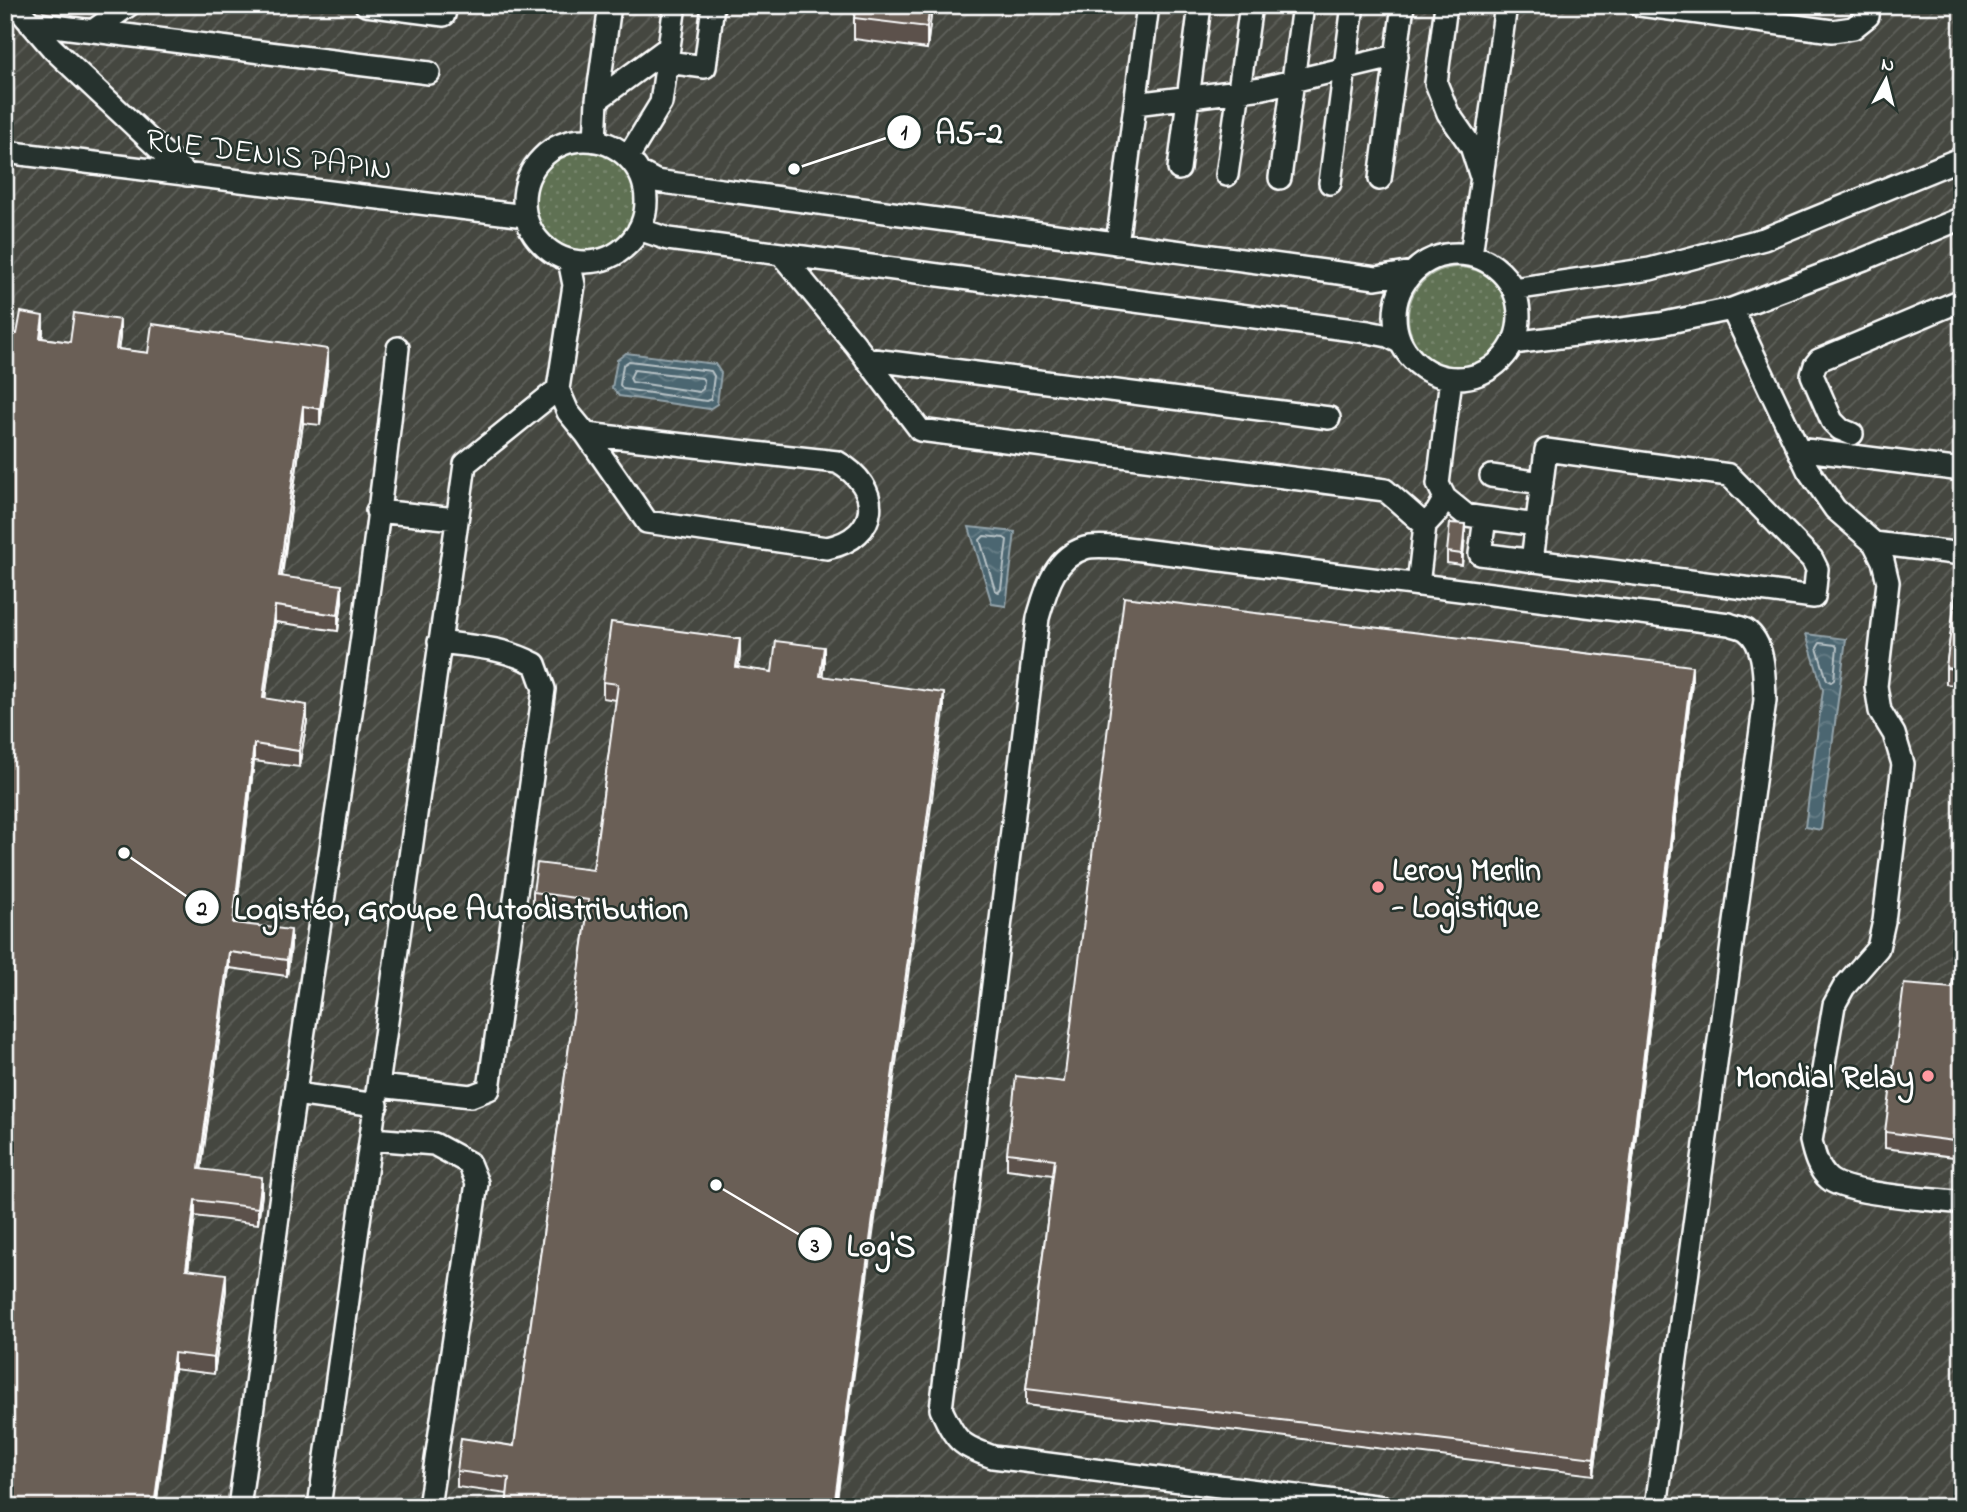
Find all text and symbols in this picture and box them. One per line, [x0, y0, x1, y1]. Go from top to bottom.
north arrow [1852, 46, 1922, 116]
text: N [1880, 51, 1896, 80]
callout: A5-2 [886, 105, 1017, 159]
text: A5-2 [935, 111, 1004, 159]
street label: RUE DENIS PAPIN [143, 118, 394, 195]
text: 1 [901, 119, 908, 149]
place label: Leroy Merlin - Logistique [1391, 849, 1541, 934]
marker: Leroy Merlin - Logistique [1370, 879, 1386, 895]
callout: Logistéo, Groupe Autodistribution [185, 880, 702, 934]
text: Logistéo, Groupe Autodistribution [234, 887, 688, 936]
text: 2 [196, 895, 208, 925]
place label: Mondial Relay [1735, 1056, 1914, 1104]
marker: Mondial Relay [1920, 1068, 1936, 1084]
callout: Log'S [798, 1217, 929, 1271]
text: Log'S [847, 1224, 915, 1273]
text: 3 [810, 1232, 820, 1262]

